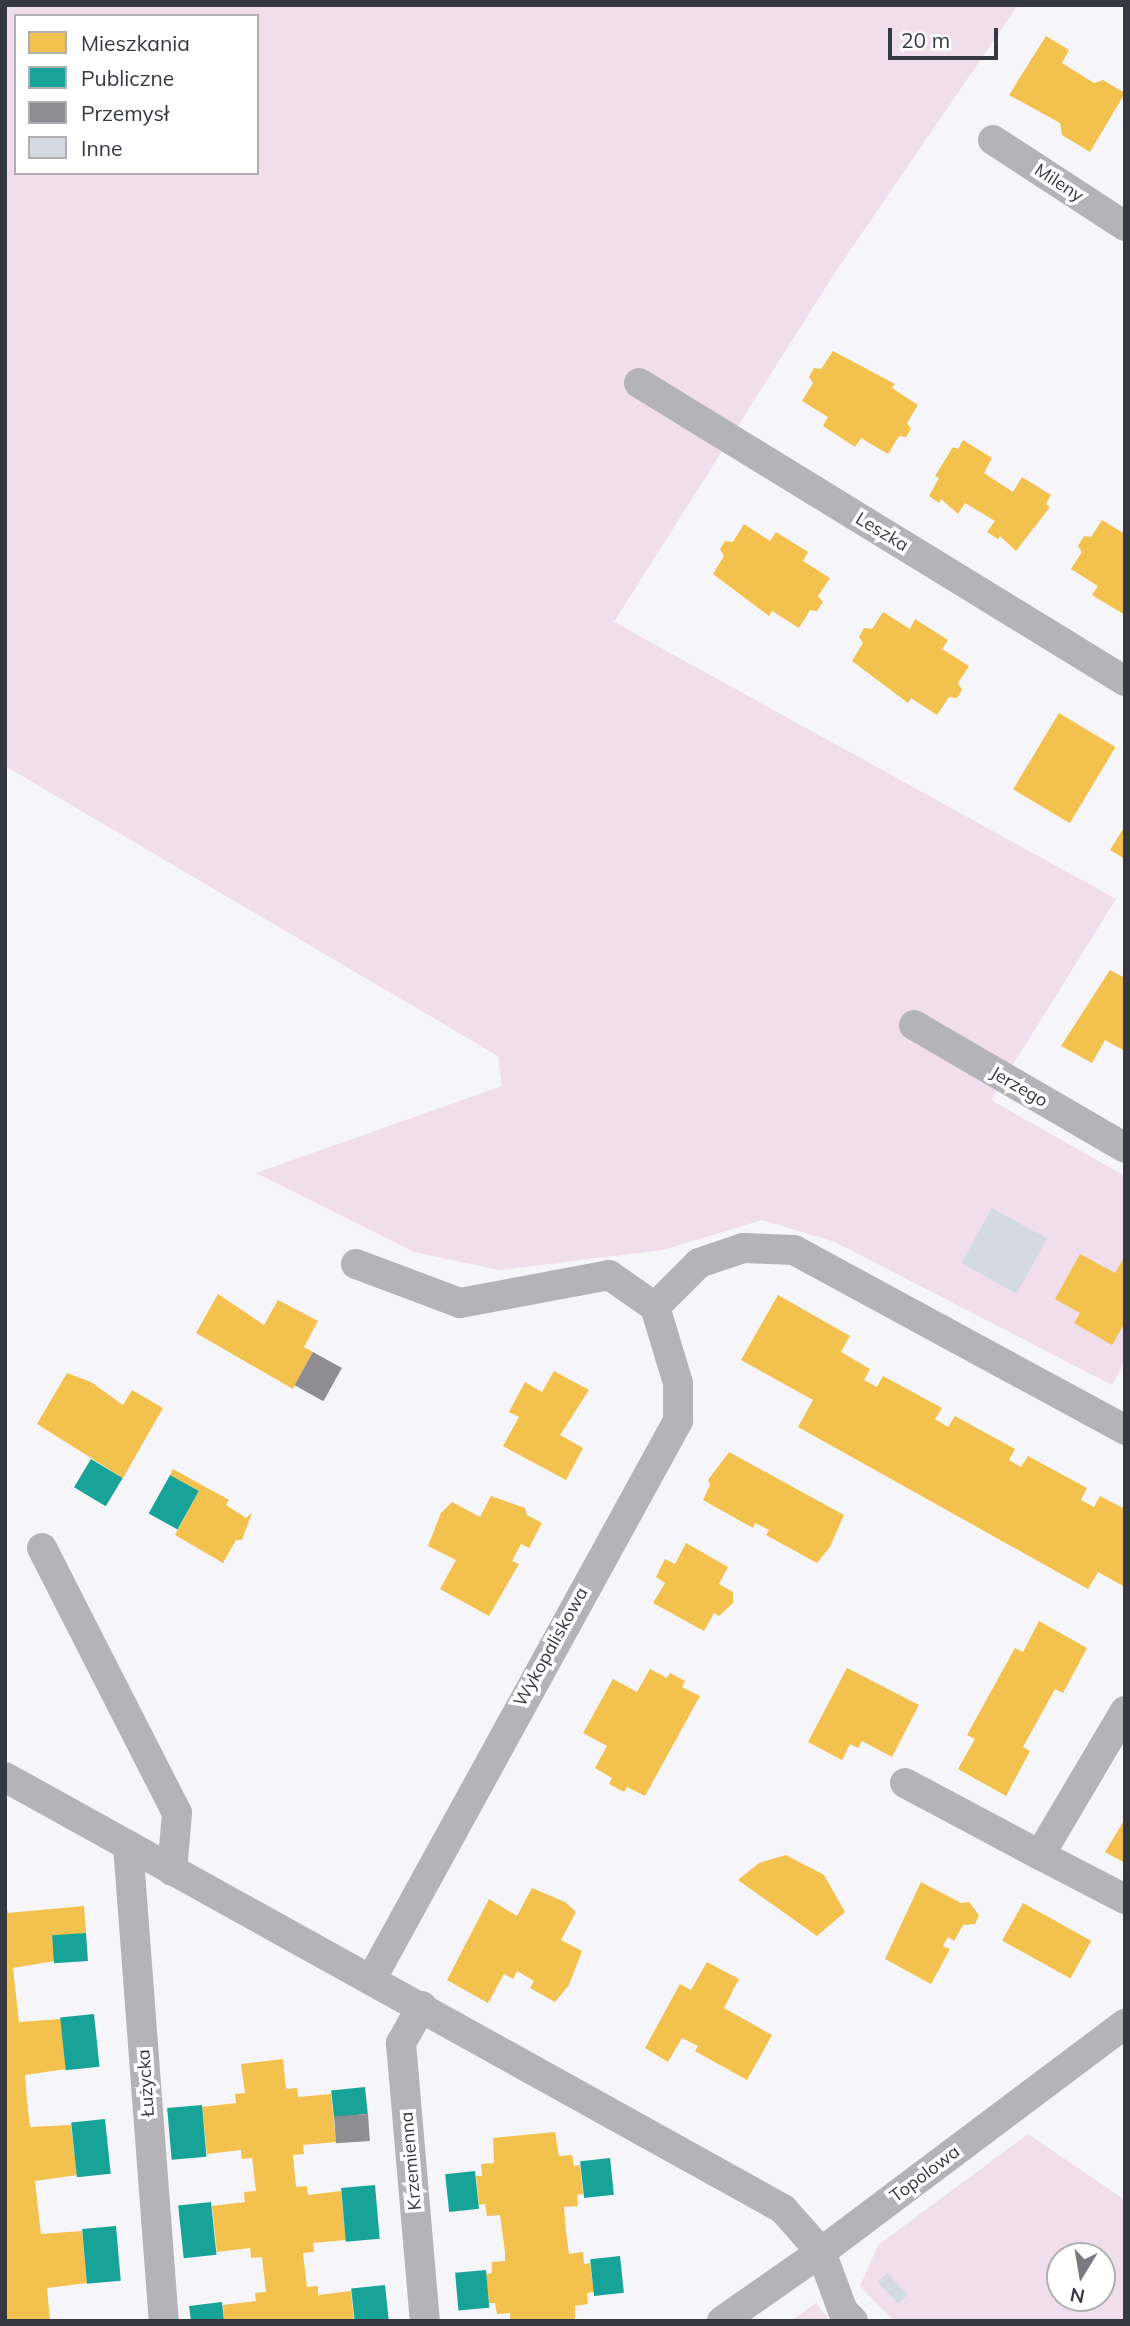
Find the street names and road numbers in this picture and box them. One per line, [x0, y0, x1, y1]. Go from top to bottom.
street label: Mileny [1031, 159, 1087, 207]
street label: Leszka [852, 508, 912, 556]
street label: Jerzego [987, 1062, 1051, 1112]
street label: Wykopaliskowa [509, 1584, 593, 1710]
street label: Łużycka [133, 2049, 159, 2117]
street label: Krzemienna [396, 2111, 426, 2211]
street label: Topolowa [886, 2141, 964, 2207]

